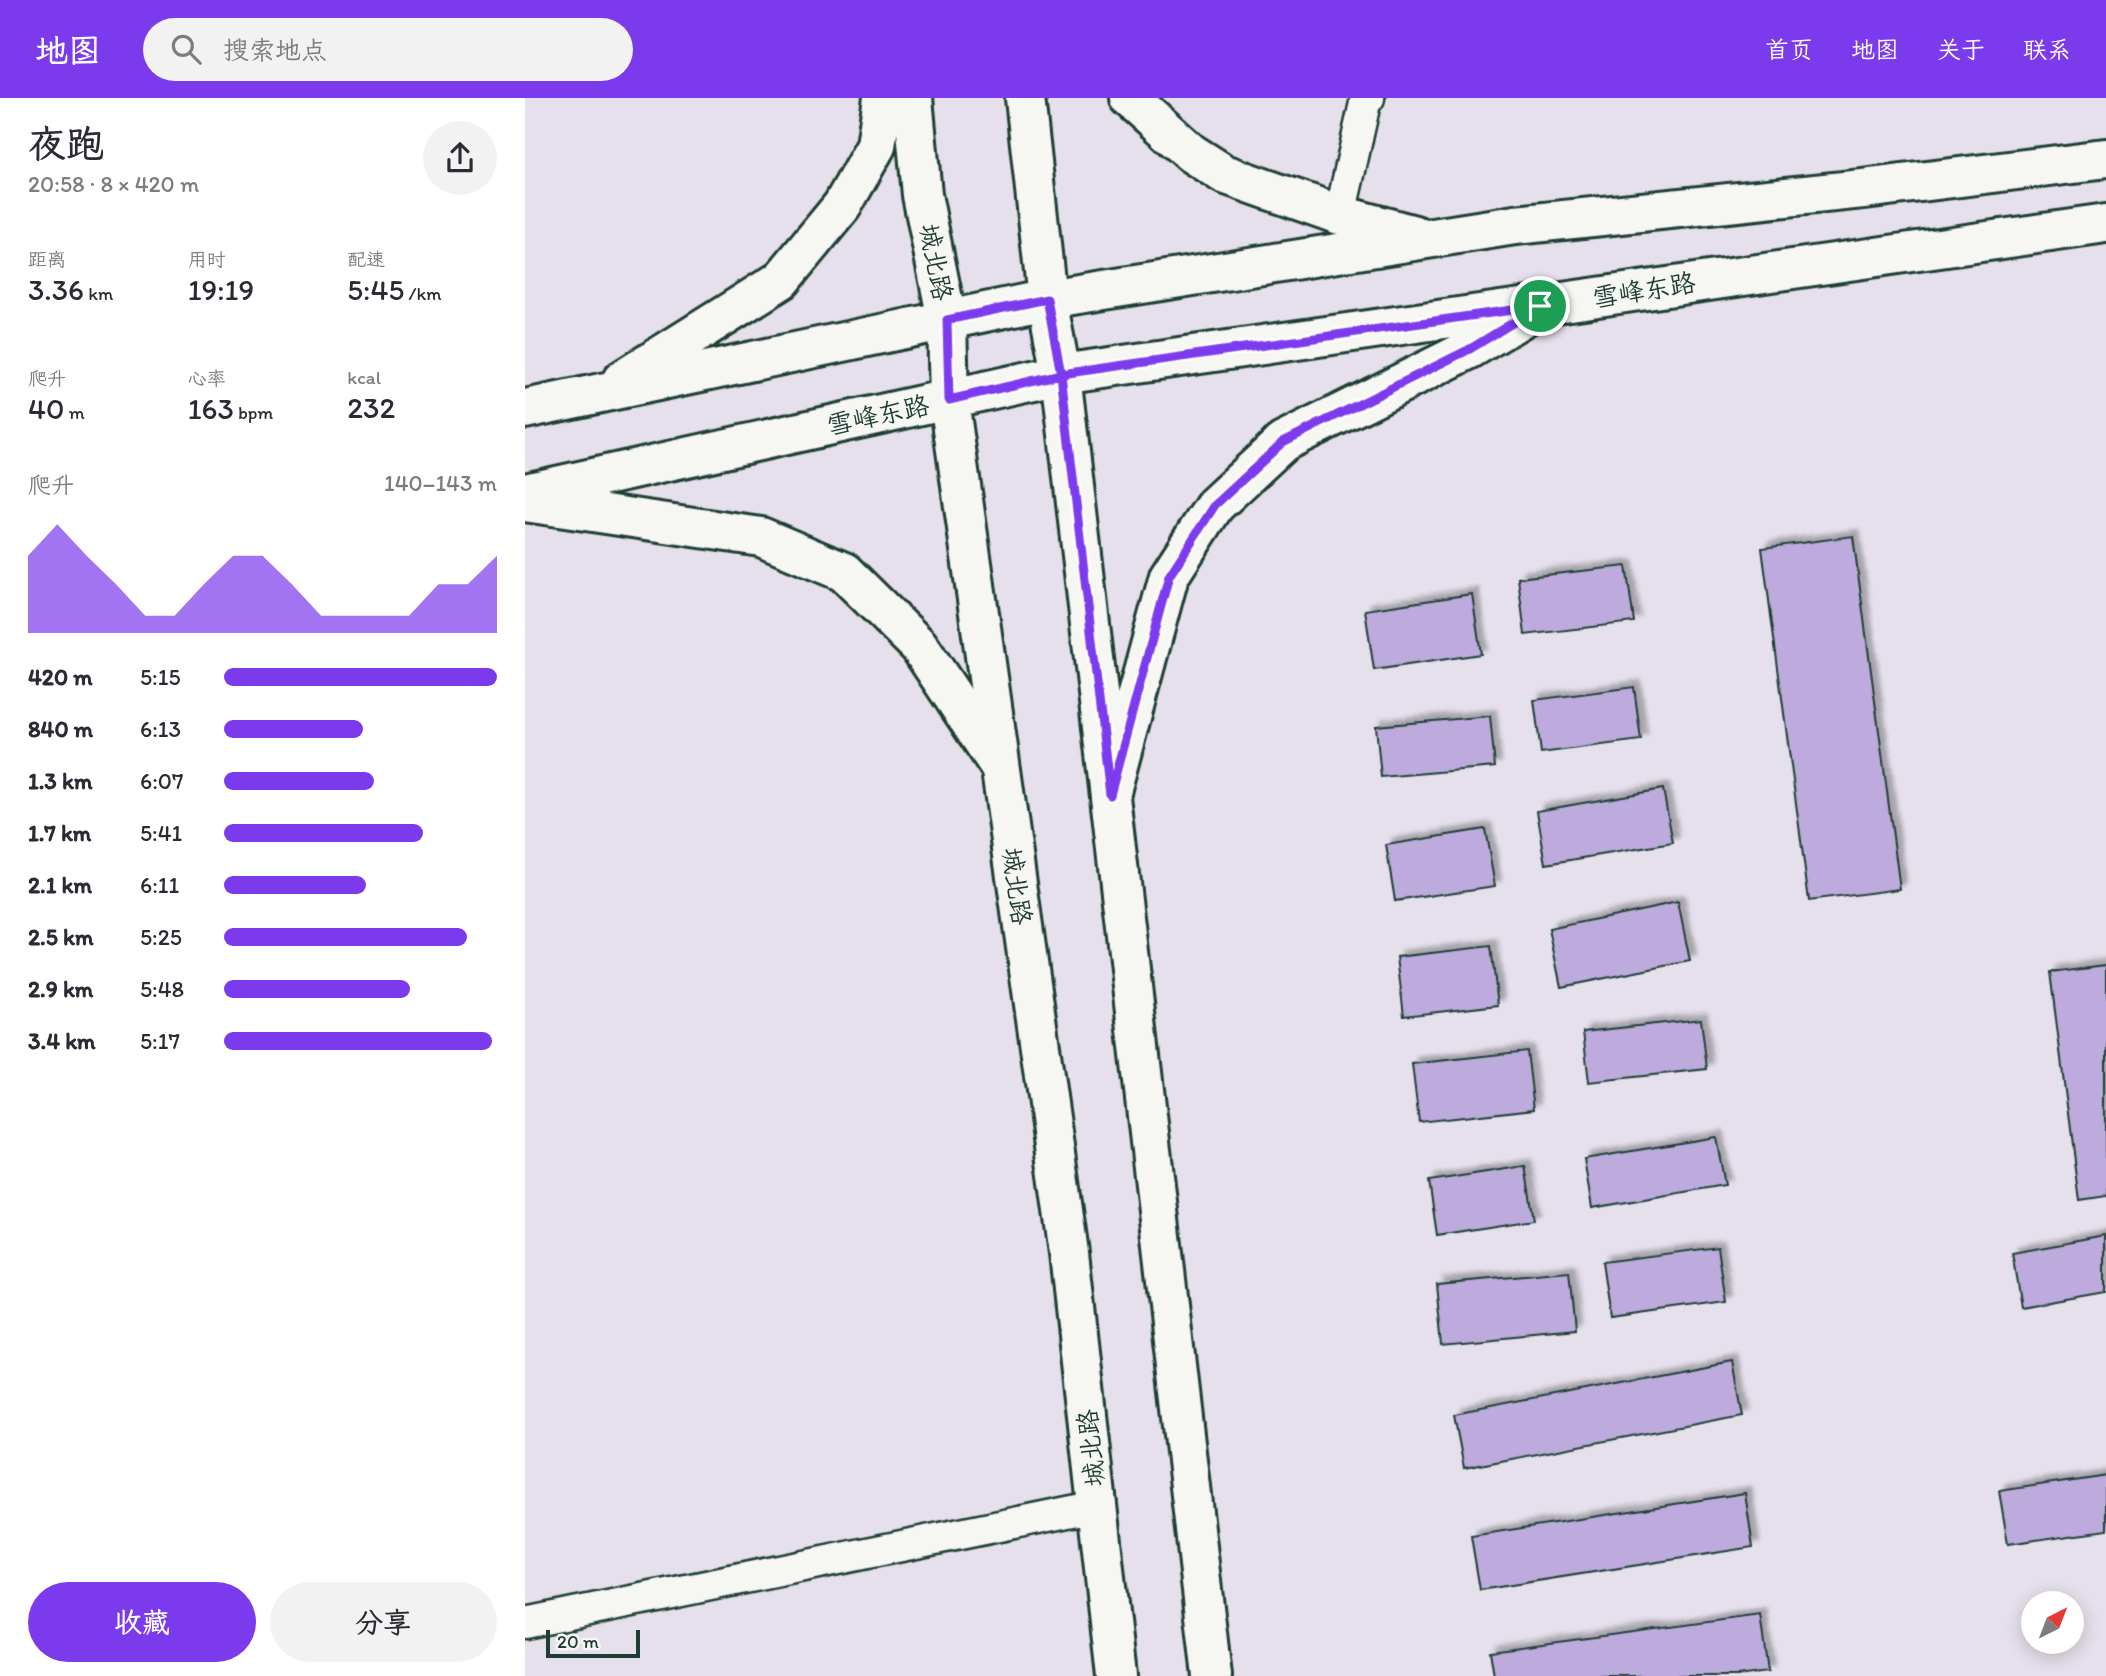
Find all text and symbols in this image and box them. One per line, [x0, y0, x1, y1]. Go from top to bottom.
search box [143, 18, 633, 81]
icon: search [167, 30, 205, 68]
text: 地图 [35, 31, 101, 70]
text: 搜索地点 [223, 34, 327, 66]
text: 首页 [1765, 35, 1813, 64]
text: 地图 [1851, 35, 1899, 64]
text: 关于 [1937, 35, 1985, 64]
text: 联系 [2023, 35, 2071, 64]
text: 夜跑 [28, 121, 104, 167]
button: share [423, 121, 497, 195]
text: 20:58 · 8 × 420 m [28, 170, 199, 198]
street label: 城北路 [913, 221, 959, 303]
text: 距离 [28, 248, 66, 271]
text: 用时 [188, 248, 226, 271]
text: 配速 [347, 248, 385, 271]
street label: 雪峰东路 [1590, 266, 1698, 314]
text: 3.36 [28, 271, 84, 308]
text: 19:19 [188, 271, 254, 308]
text: 5:45 [347, 271, 404, 308]
pin [1510, 276, 1570, 336]
text: km [84, 282, 113, 305]
text: /km [404, 282, 442, 305]
icon: arrive [1521, 287, 1559, 325]
text: kcal [347, 366, 381, 389]
text: 爬升 [28, 367, 66, 390]
text: 心率 [188, 367, 226, 390]
text: 232 [347, 389, 395, 426]
street label: 雪峰东路 [824, 389, 932, 441]
text: 40 [28, 390, 65, 427]
text: 163 [188, 390, 234, 427]
text: m [65, 401, 85, 424]
text: bpm [234, 401, 273, 424]
text: 140–143 m [384, 469, 497, 497]
text: 爬升 [28, 471, 74, 499]
text: 420 m [28, 663, 93, 691]
text: 5:15 [140, 663, 180, 691]
text: 840 m [28, 715, 93, 743]
text: 6:13 [140, 715, 181, 743]
text: 1.3 km [28, 767, 92, 795]
text: 6:07 [140, 767, 183, 795]
text: 1.7 km [28, 819, 91, 847]
text: 5:41 [140, 819, 182, 847]
street label: 城北路 [996, 845, 1038, 927]
text: 2.1 km [28, 871, 92, 899]
text: 6:11 [140, 871, 179, 899]
text: 2.5 km [28, 923, 93, 951]
text: 5:25 [140, 923, 182, 951]
text: 2.9 km [28, 975, 93, 1003]
text: 5:48 [140, 975, 184, 1003]
text: 3.4 km [28, 1027, 96, 1055]
text: 5:17 [140, 1027, 180, 1055]
street label: 城北路 [1071, 1408, 1111, 1488]
button: 收藏 [28, 1582, 256, 1662]
button: 分享 [270, 1582, 497, 1662]
north arrow [2021, 1591, 2084, 1654]
map controls [2021, 1591, 2084, 1654]
scale bar [546, 1627, 641, 1659]
text: 20 m [557, 1630, 599, 1653]

